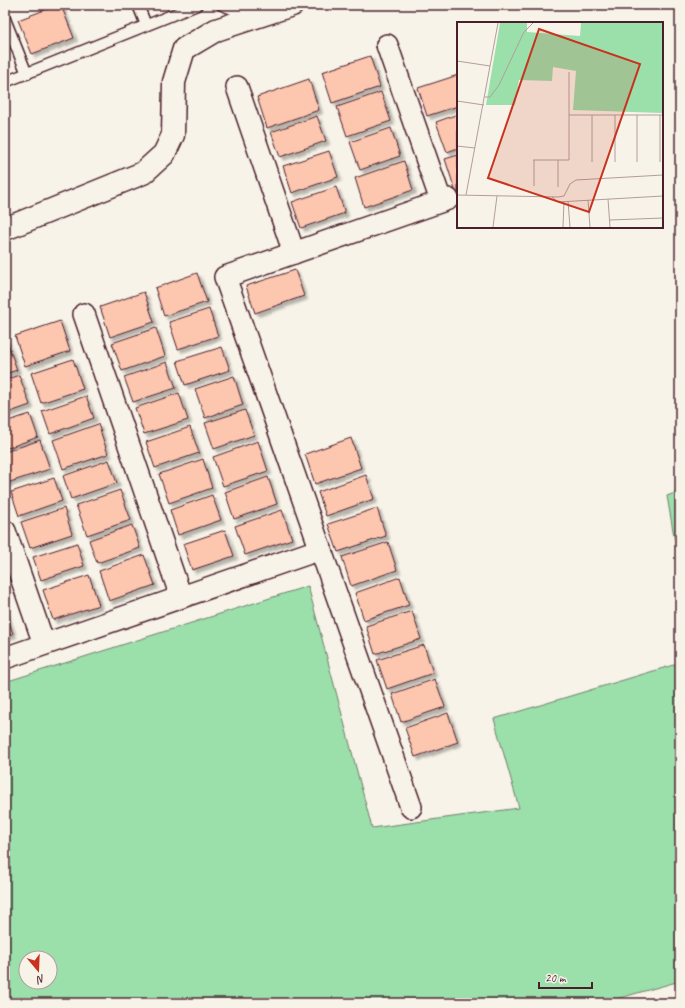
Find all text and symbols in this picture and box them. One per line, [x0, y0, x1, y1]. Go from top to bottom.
inset map [457, 22, 663, 228]
north arrow [18, 950, 58, 990]
scale bar [539, 964, 592, 990]
text: 20 m [545, 970, 567, 986]
text: N [34, 972, 47, 988]

